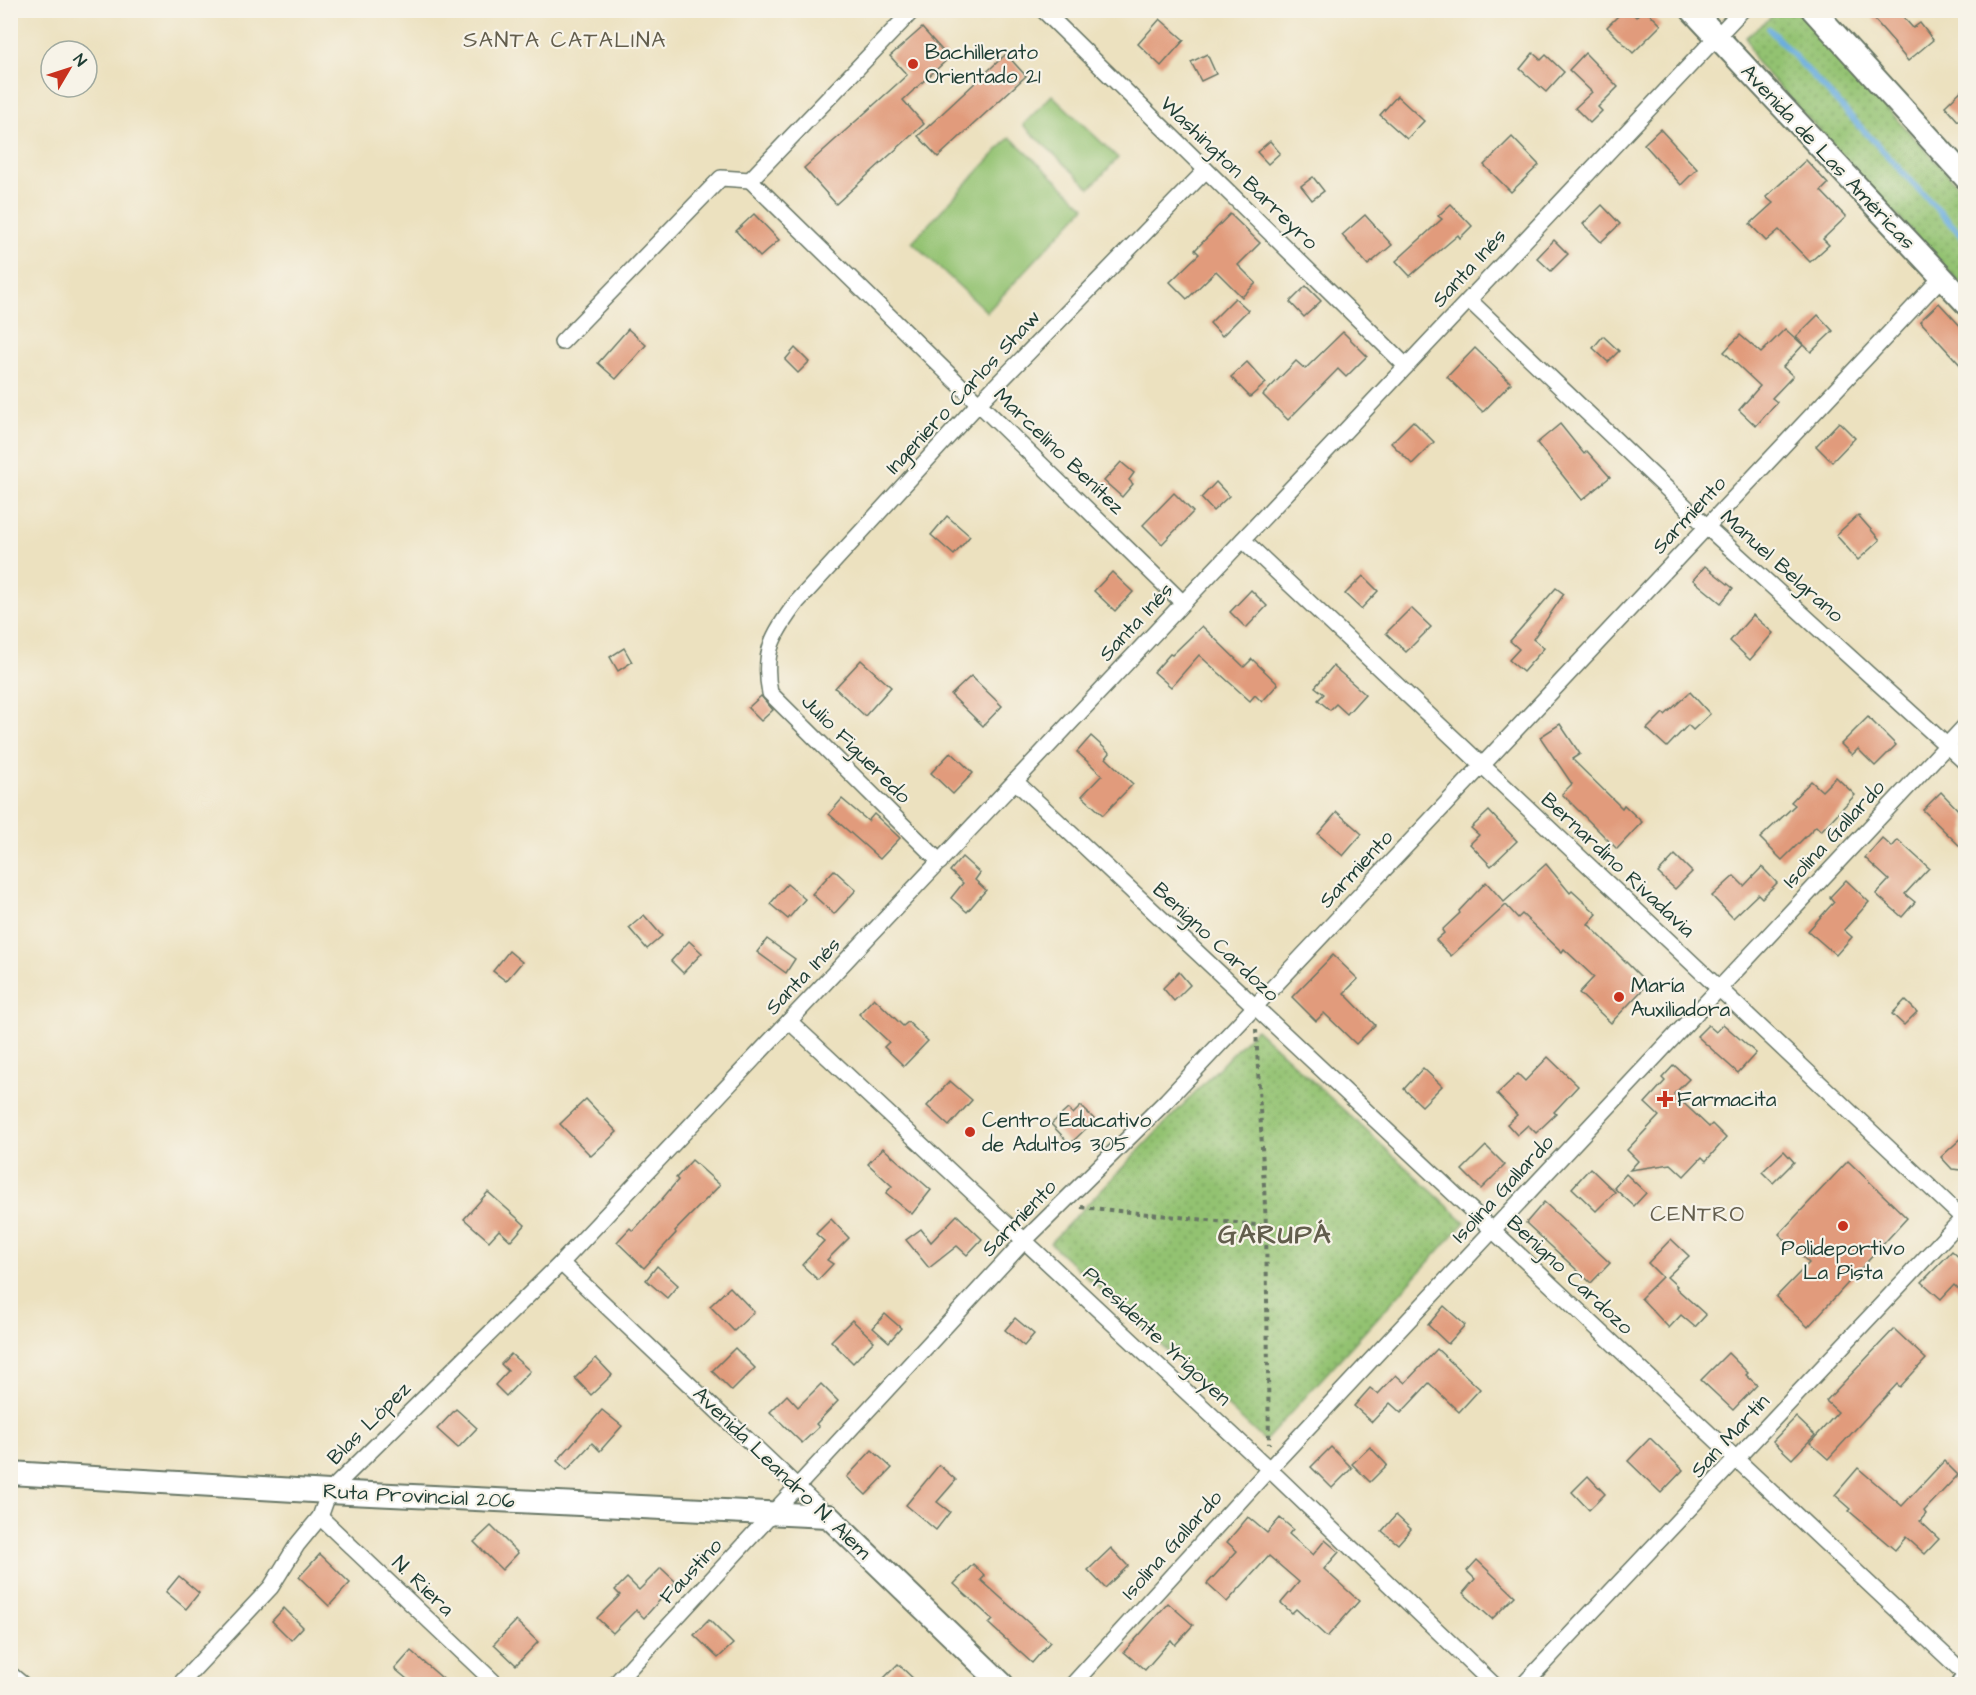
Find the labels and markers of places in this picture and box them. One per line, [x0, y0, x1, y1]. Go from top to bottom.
place label: Bachillerato Orientado 21 [925, 38, 1041, 91]
marker: Bachillerato Orientado 21 [906, 57, 920, 71]
place label: María Auxiliadora [1631, 971, 1731, 1024]
marker: María Auxiliadora [1612, 990, 1626, 1004]
place label: Farmacita [1677, 1085, 1777, 1114]
marker: Farmacita [1658, 1092, 1672, 1106]
place label: Centro Educativo de Adultos 305 [982, 1106, 1151, 1159]
marker: Centro Educativo de Adultos 305 [963, 1125, 977, 1139]
marker: Polideportivo La Pista [1836, 1219, 1850, 1233]
place label: Polideportivo La Pista [1781, 1234, 1905, 1287]

